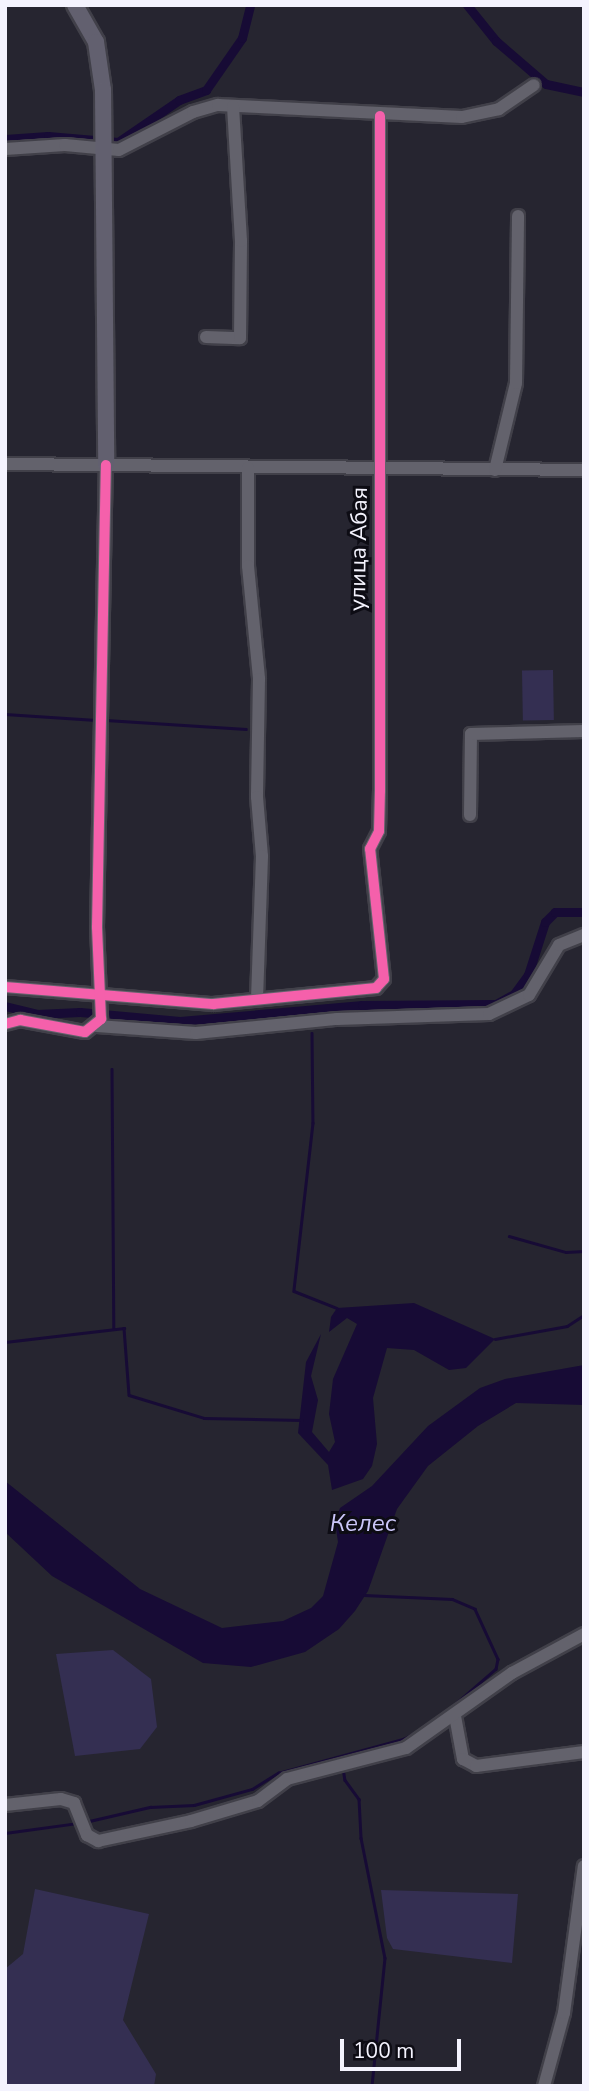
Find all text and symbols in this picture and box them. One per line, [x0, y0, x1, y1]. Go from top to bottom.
street label: улица Абая [344, 487, 374, 611]
water label: Келес [330, 1510, 396, 1538]
scale bar [344, 2024, 465, 2068]
text: 100 m [353, 2037, 414, 2065]

